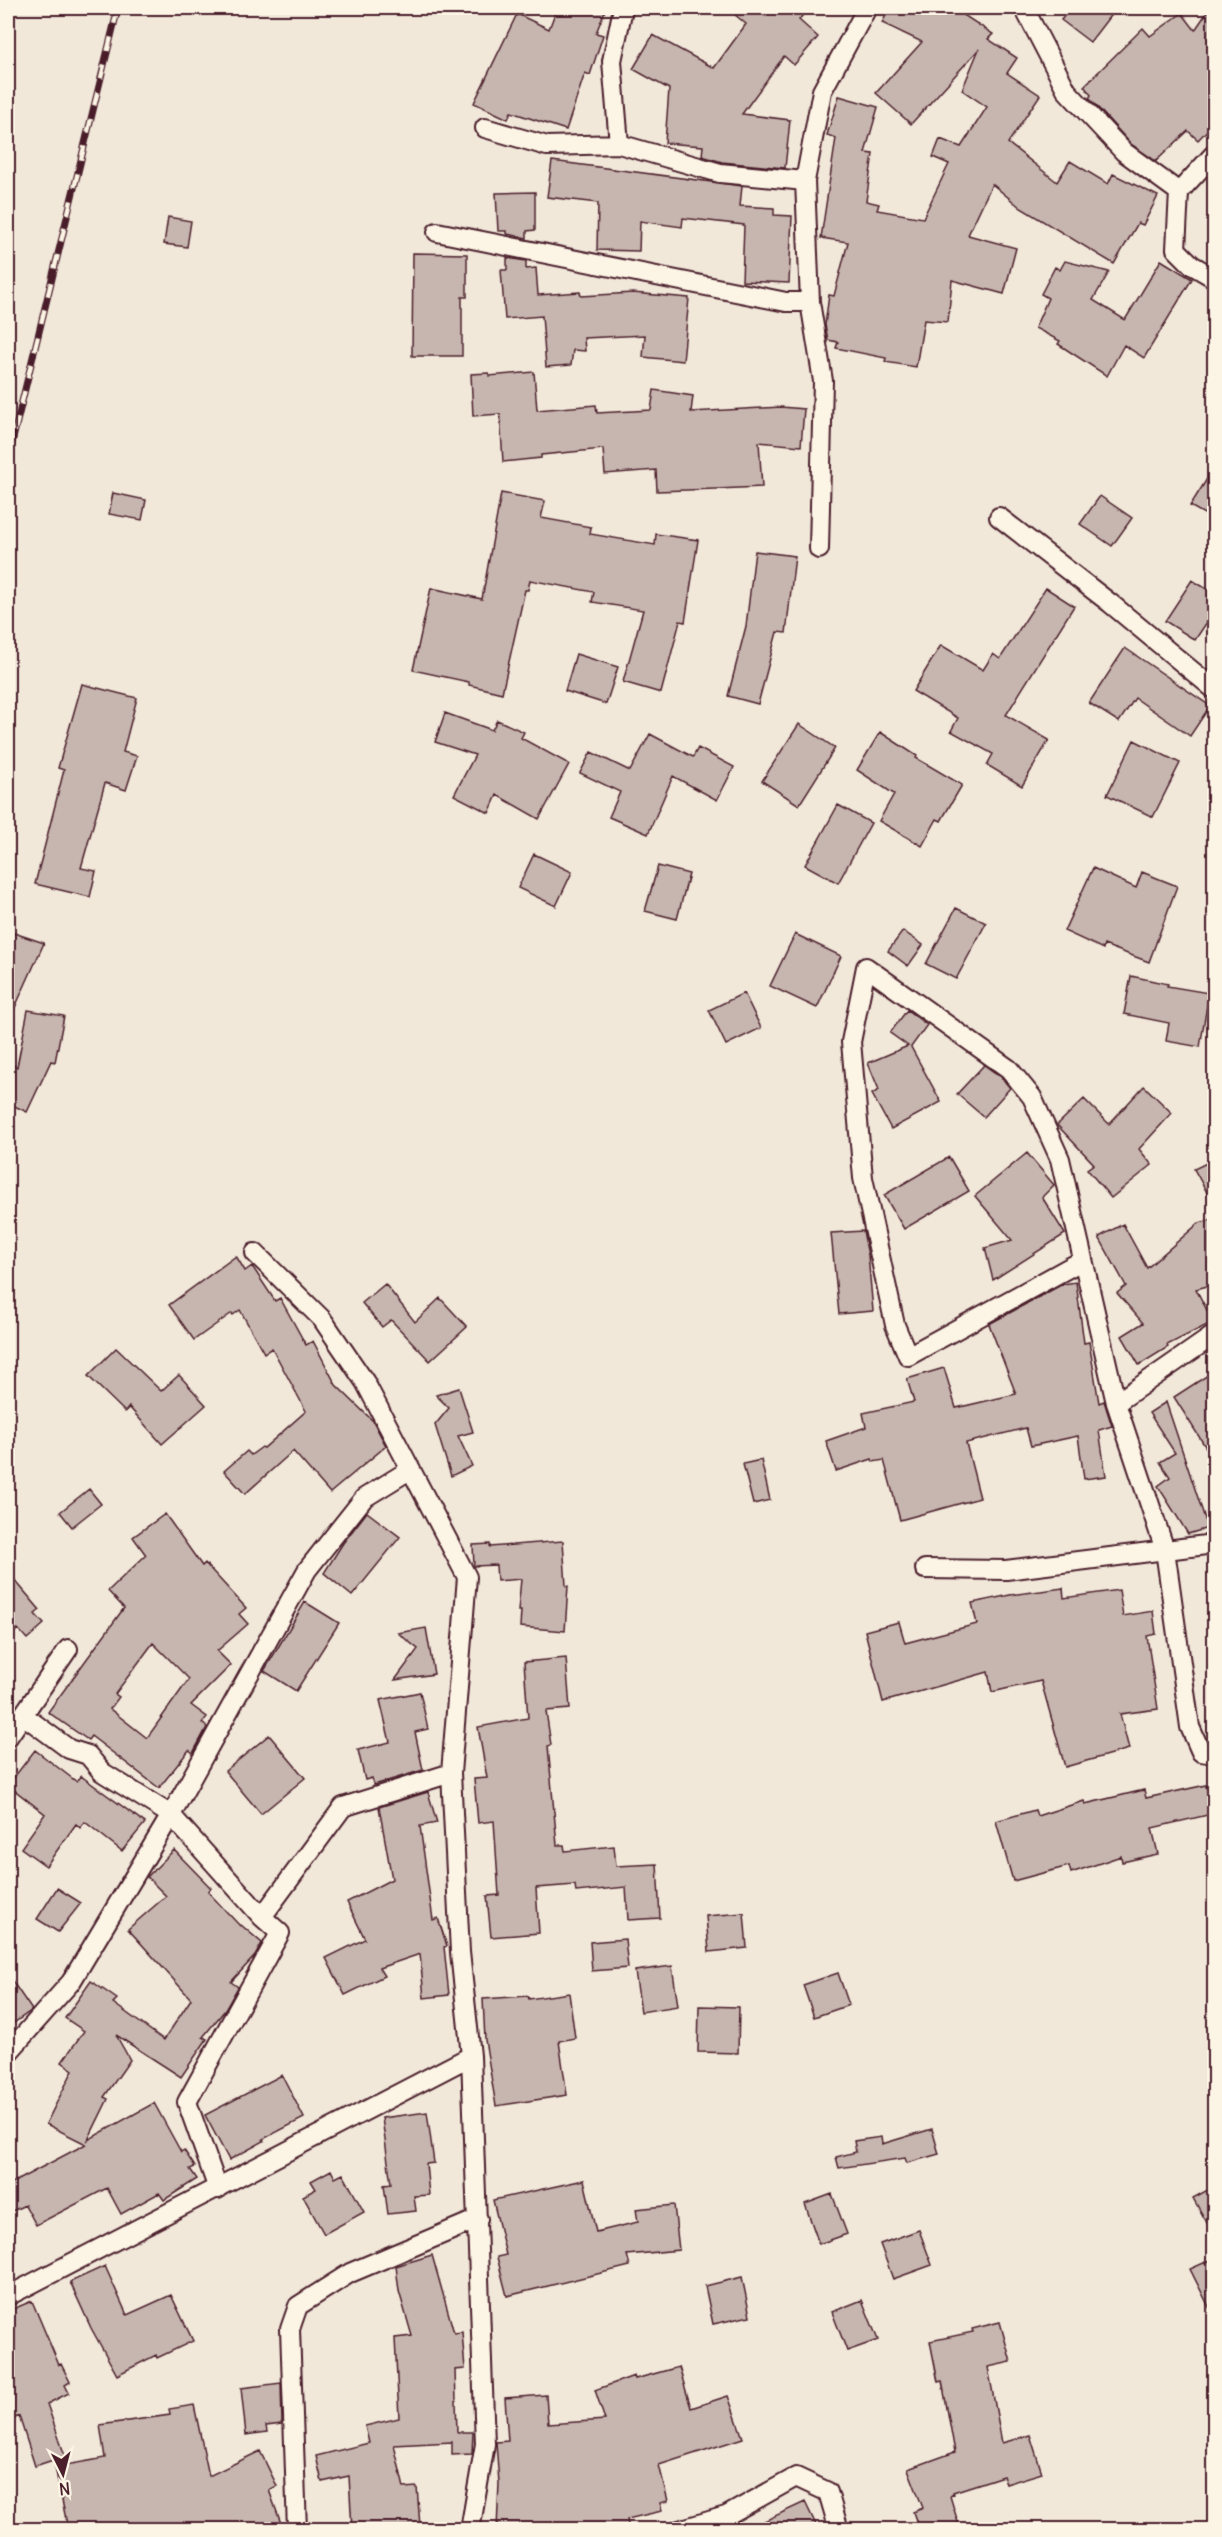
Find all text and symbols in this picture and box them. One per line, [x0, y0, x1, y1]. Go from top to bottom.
north arrow [33, 2444, 93, 2504]
text: N [58, 2478, 71, 2499]

